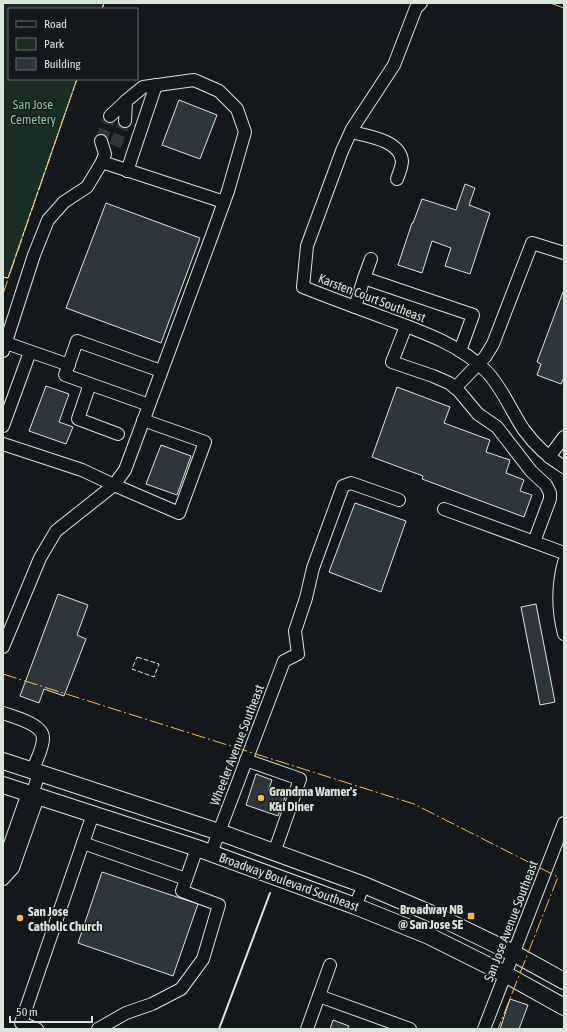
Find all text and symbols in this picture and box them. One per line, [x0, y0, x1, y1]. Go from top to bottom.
legend [8, 8, 138, 80]
text: Road [44, 17, 67, 31]
text: Park [44, 37, 65, 51]
text: Building [44, 57, 82, 71]
park label: San Jose Cemetery [10, 97, 56, 127]
street label: Karsten Court Southeast [316, 271, 428, 325]
street label: Wheeler Avenue Southeast [207, 682, 267, 808]
place label: Grandma Warner's K&I Diner [269, 784, 357, 814]
marker: Grandma Warner's K&I Diner [256, 793, 266, 803]
street label: Broadway Boulevard Southeast [217, 850, 361, 914]
street label: San Jose Avenue Southeast [481, 858, 541, 983]
place label: Broadway NB @ San Jose SE [398, 902, 464, 932]
place label: San Jose Catholic Church [28, 904, 102, 934]
marker: Broadway NB @ San Jose SE [466, 911, 476, 921]
marker: San Jose Catholic Church [15, 913, 25, 923]
scale bar [10, 998, 92, 1024]
text: 50 m [16, 1005, 38, 1019]

